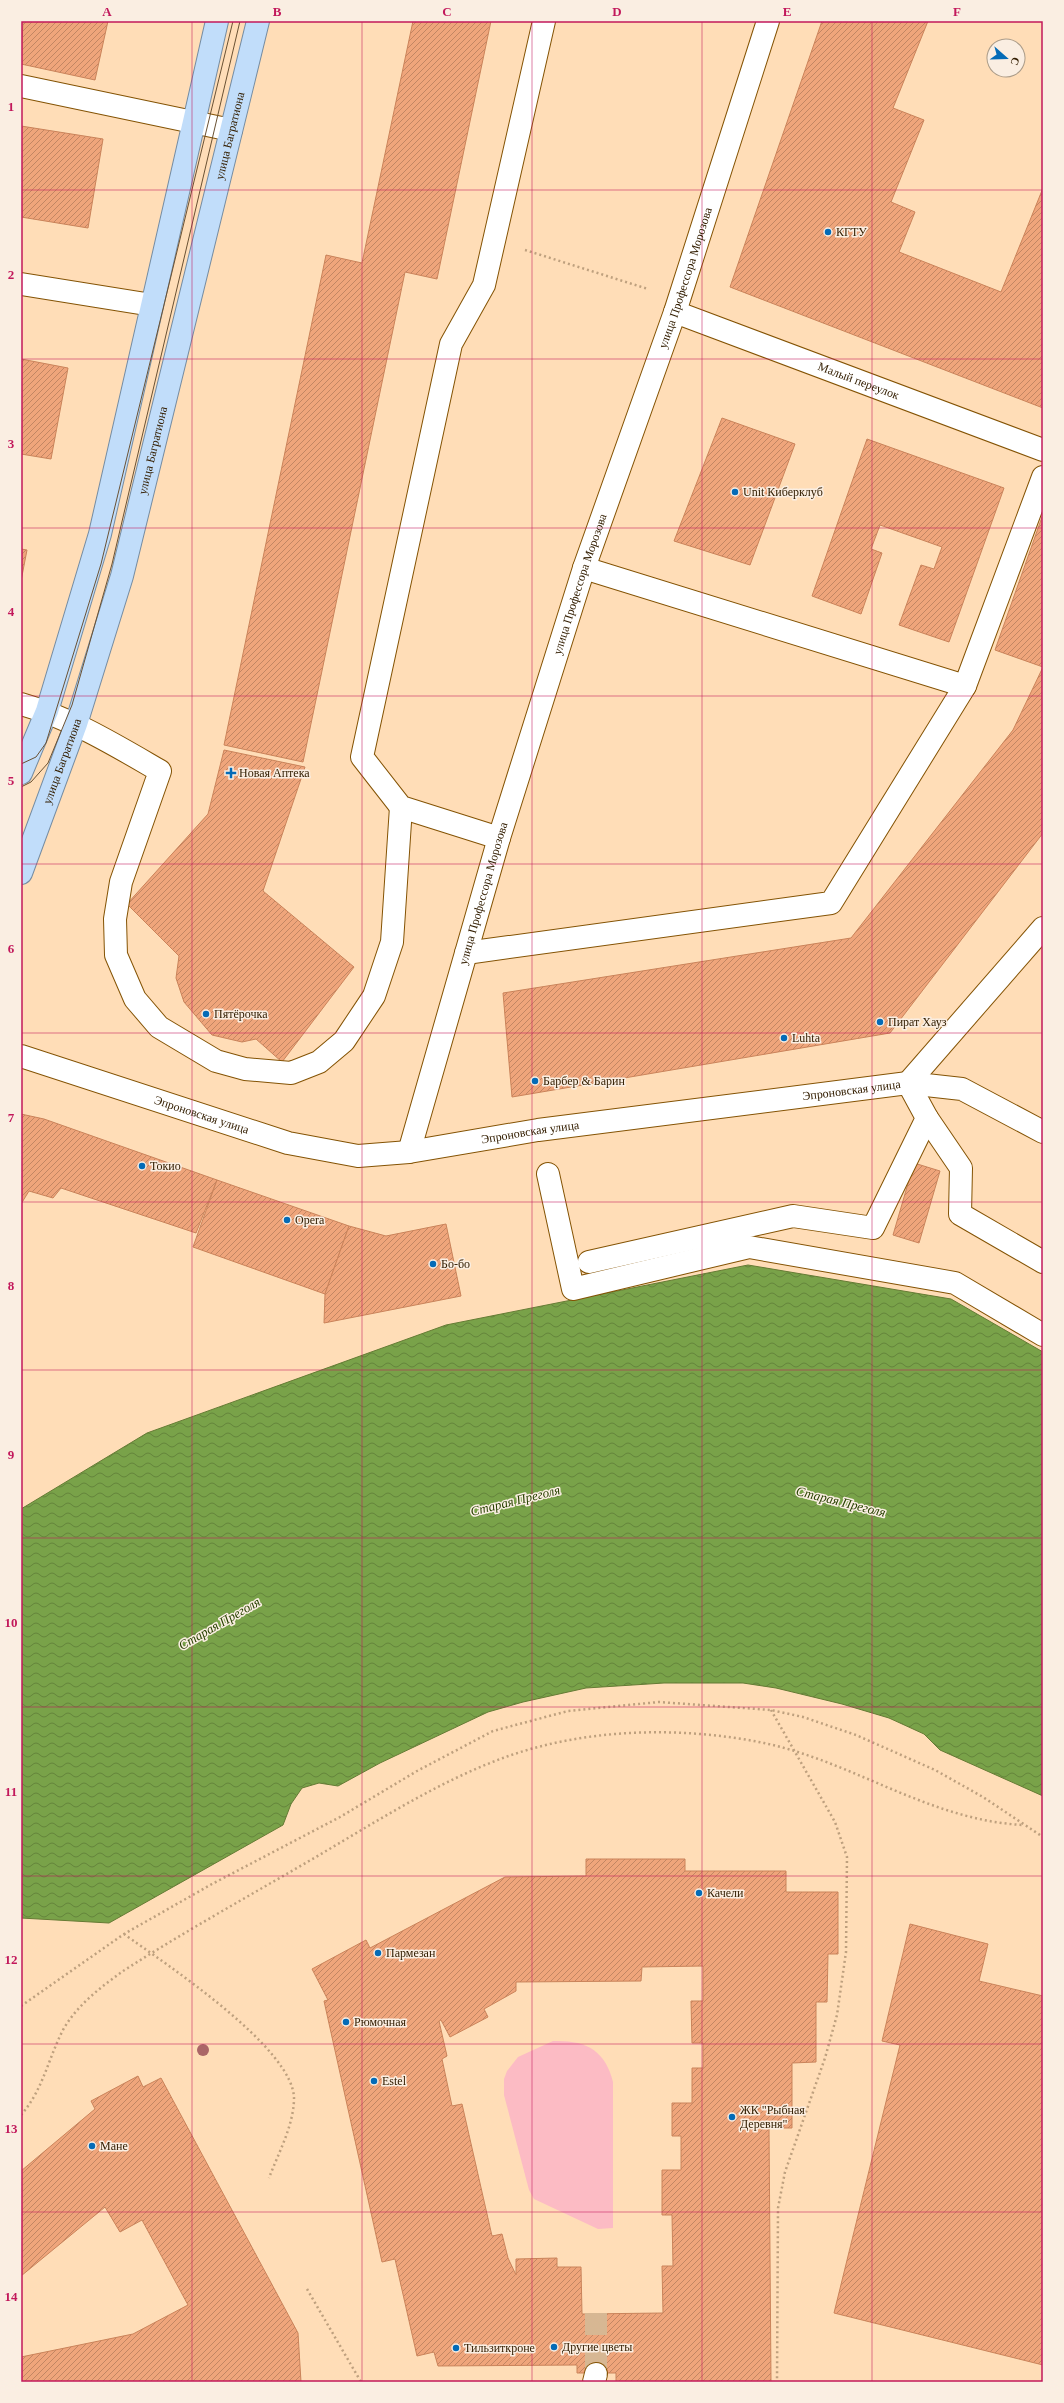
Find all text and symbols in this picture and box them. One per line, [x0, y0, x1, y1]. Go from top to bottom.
text: A [102, 4, 112, 19]
text: B [273, 4, 282, 19]
text: C [442, 4, 452, 19]
text: D [612, 4, 622, 19]
text: E [783, 4, 791, 19]
text: F [953, 4, 961, 19]
north arrow [986, 38, 1026, 78]
text: С [1008, 56, 1022, 67]
street label: улица Багратиона [212, 90, 248, 181]
text: 1 [8, 99, 14, 114]
street label: улица Профессора Морозова [656, 205, 715, 350]
place label: КГТУ [836, 225, 867, 239]
marker: КГТУ [823, 227, 833, 237]
text: 2 [8, 267, 14, 282]
street label: Малый переулок [816, 359, 901, 402]
street label: улица Багратиона [135, 404, 170, 496]
text: 3 [8, 436, 15, 451]
place label: Unit Киберклуб [743, 485, 823, 499]
marker: Unit Киберклуб [730, 487, 740, 497]
street label: улица Профессора Морозова [550, 511, 610, 656]
text: 4 [8, 604, 15, 619]
street label: улица Багратиона [40, 716, 84, 806]
place label: Новая Аптека [239, 766, 310, 780]
marker: Новая Аптека [226, 768, 236, 778]
text: 5 [8, 773, 15, 788]
street label: улица Профессора Морозова [456, 820, 511, 966]
text: 6 [8, 941, 15, 956]
place label: Пятёрочка [214, 1007, 268, 1021]
marker: Пятёрочка [201, 1009, 211, 1019]
place label: Пират Хауз [888, 1015, 947, 1029]
marker: Пират Хауз [875, 1017, 885, 1027]
place label: Luhta [792, 1031, 821, 1045]
marker: Luhta [779, 1033, 789, 1043]
place label: Барбер & Барин [543, 1074, 625, 1088]
marker: Барбер & Барин [530, 1076, 540, 1086]
street label: Эпроновская улица [802, 1077, 902, 1103]
street label: Эпроновская улица [152, 1093, 251, 1137]
text: 7 [8, 1110, 15, 1125]
street label: Эпроновская улица [480, 1118, 581, 1147]
place label: Токио [150, 1159, 181, 1173]
marker: Токио [137, 1161, 147, 1171]
place label: Opera [295, 1213, 325, 1227]
marker: Opera [282, 1215, 292, 1225]
place label: Бо-бо [441, 1257, 470, 1271]
marker: Бо-бо [428, 1259, 438, 1269]
text: 8 [8, 1278, 15, 1293]
text: 9 [8, 1447, 15, 1462]
water label: Старая Преголя [469, 1482, 561, 1519]
water label: Старая Преголя [795, 1483, 887, 1520]
water label: Старая Преголя [176, 1594, 263, 1653]
text: 10 [5, 1615, 18, 1630]
text: 11 [5, 1784, 17, 1799]
place label: Качели [707, 1886, 744, 1900]
marker: Качели [694, 1888, 704, 1898]
place label: Пармезан [386, 1946, 436, 1960]
marker: Пармезан [373, 1948, 383, 1958]
text: 12 [5, 1952, 18, 1967]
place label: Рюмочная [354, 2015, 407, 2029]
marker: Рюмочная [341, 2017, 351, 2027]
place label: Estel [382, 2074, 407, 2088]
marker: Estel [369, 2076, 379, 2086]
place label: ЖК "Рыбная Деревня" [740, 2103, 805, 2131]
marker: ЖК "Рыбная Деревня" [727, 2112, 737, 2122]
text: 13 [5, 2121, 18, 2136]
place label: Мане [100, 2139, 128, 2153]
marker: Мане [87, 2141, 97, 2151]
text: 14 [5, 2289, 18, 2304]
place label: Другие цветы [562, 2340, 632, 2354]
place label: Тильзиткроне [464, 2341, 535, 2355]
marker: Другие цветы [549, 2342, 559, 2352]
marker: Тильзиткроне [451, 2343, 461, 2353]

